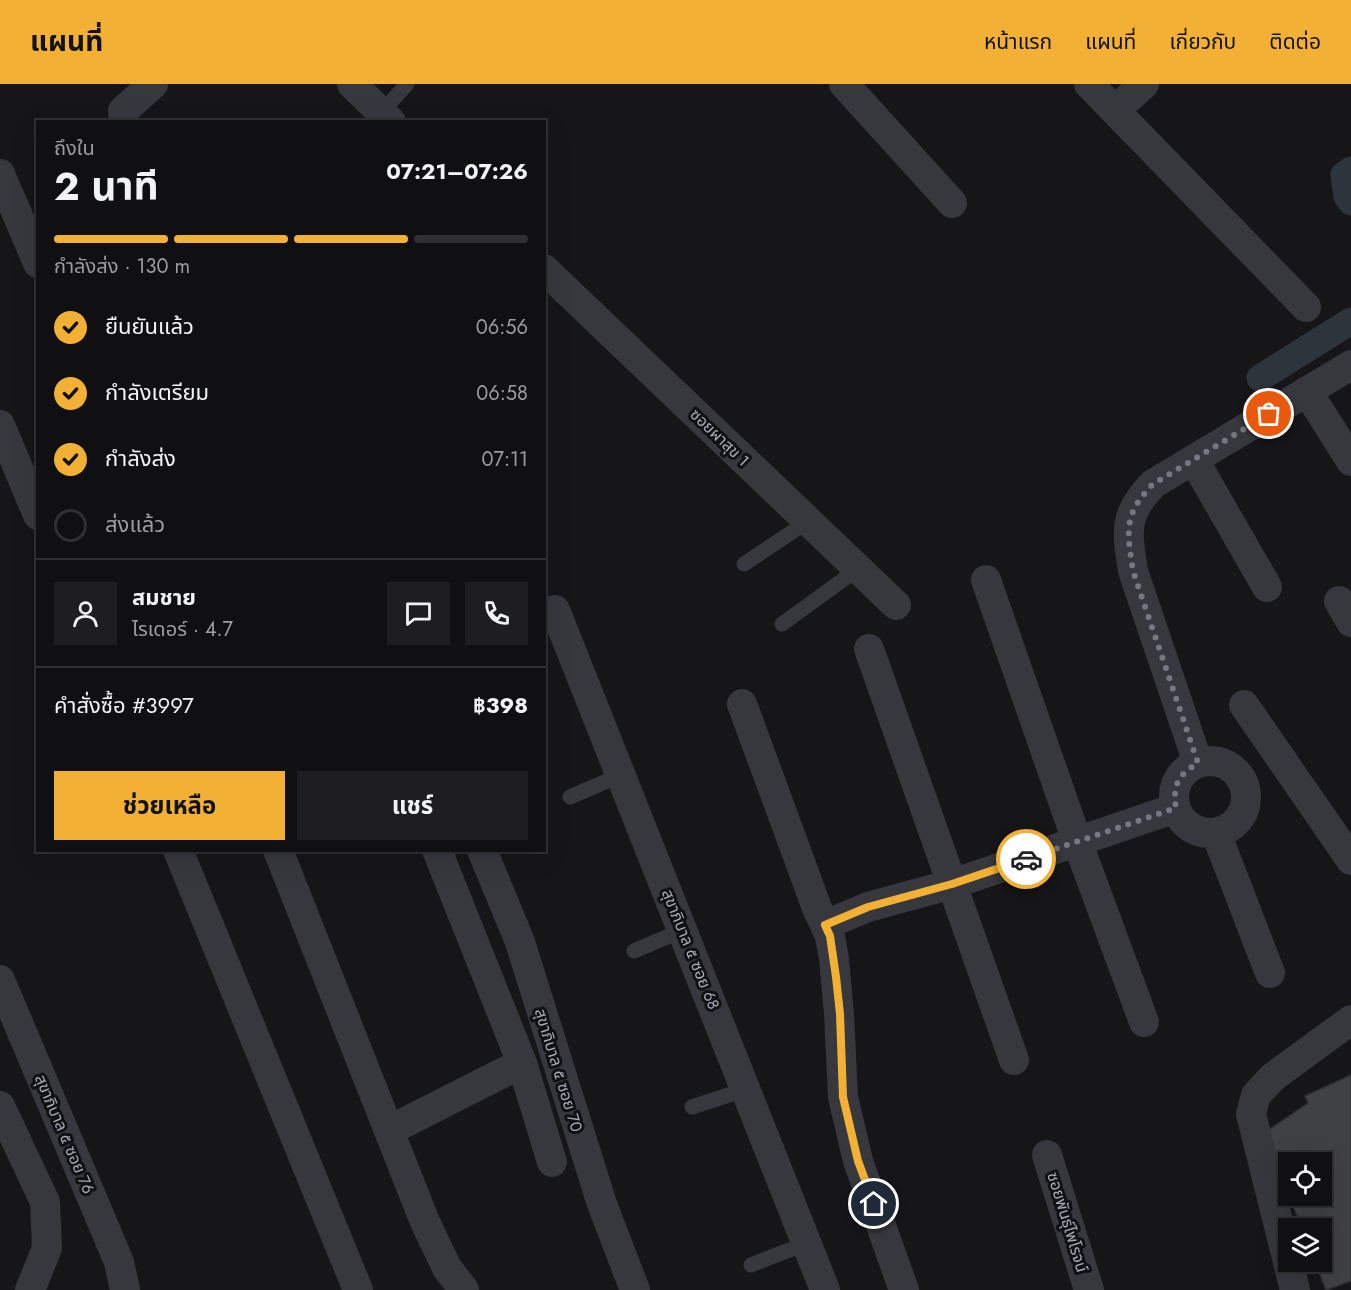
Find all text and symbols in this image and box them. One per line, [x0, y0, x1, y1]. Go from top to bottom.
text: แผนที่ [30, 21, 103, 62]
text: หน้าแรก [984, 27, 1052, 57]
text: แผนที่ [1085, 27, 1136, 57]
text: เกี่ยวกับ [1169, 27, 1236, 57]
text: ติดต่อ [1269, 27, 1321, 57]
text: ถึงใน [54, 134, 95, 163]
text: 07:21–07:26 [386, 155, 528, 187]
text: 2 นาที [54, 158, 159, 215]
text: กำลังส่ง · 130 m [54, 252, 190, 281]
text: ยืนยันแล้ว [105, 310, 194, 342]
icon: check [54, 311, 87, 344]
text: 06:56 [476, 313, 528, 342]
text: กำลังเตรียม [105, 376, 209, 408]
icon: check [54, 377, 87, 410]
text: 06:58 [476, 379, 528, 408]
pin [1243, 388, 1294, 439]
icon: bag [1252, 397, 1285, 430]
street label: ซอยผาสุข 1 [685, 403, 754, 471]
text: กำลังส่ง [105, 442, 176, 474]
icon: check [54, 443, 87, 476]
text: 07:11 [482, 445, 528, 474]
text: ส่งแล้ว [105, 508, 165, 540]
text: สมชาย [132, 581, 196, 613]
button: person [54, 582, 117, 645]
button: chat [387, 582, 450, 645]
button: phone [465, 582, 528, 645]
text: ไรเดอร์ · 4.7 [132, 615, 233, 644]
text: คำสั่งซื้อ #3997 [54, 689, 194, 721]
text: ฿398 [473, 689, 528, 721]
button: ช่วยเหลือ [54, 771, 285, 840]
button: แชร์ [297, 771, 528, 840]
courier [996, 829, 1056, 889]
icon: car [1010, 843, 1043, 876]
street label: สุขาภิบาล ๕ ซอย 68 [656, 886, 725, 1013]
street label: สุขาภิบาล ๕ ซอย 70 [529, 1006, 588, 1135]
street label: สุขาภิบาล ๕ ซอย 76 [29, 1071, 100, 1197]
map controls [1278, 1152, 1332, 1272]
button: locate [1278, 1152, 1332, 1206]
street label: ซอยพันธ์ุไพโรจน์ [1041, 1169, 1094, 1275]
pin [848, 1178, 899, 1229]
icon: home [857, 1187, 890, 1220]
button: layers [1278, 1218, 1332, 1272]

